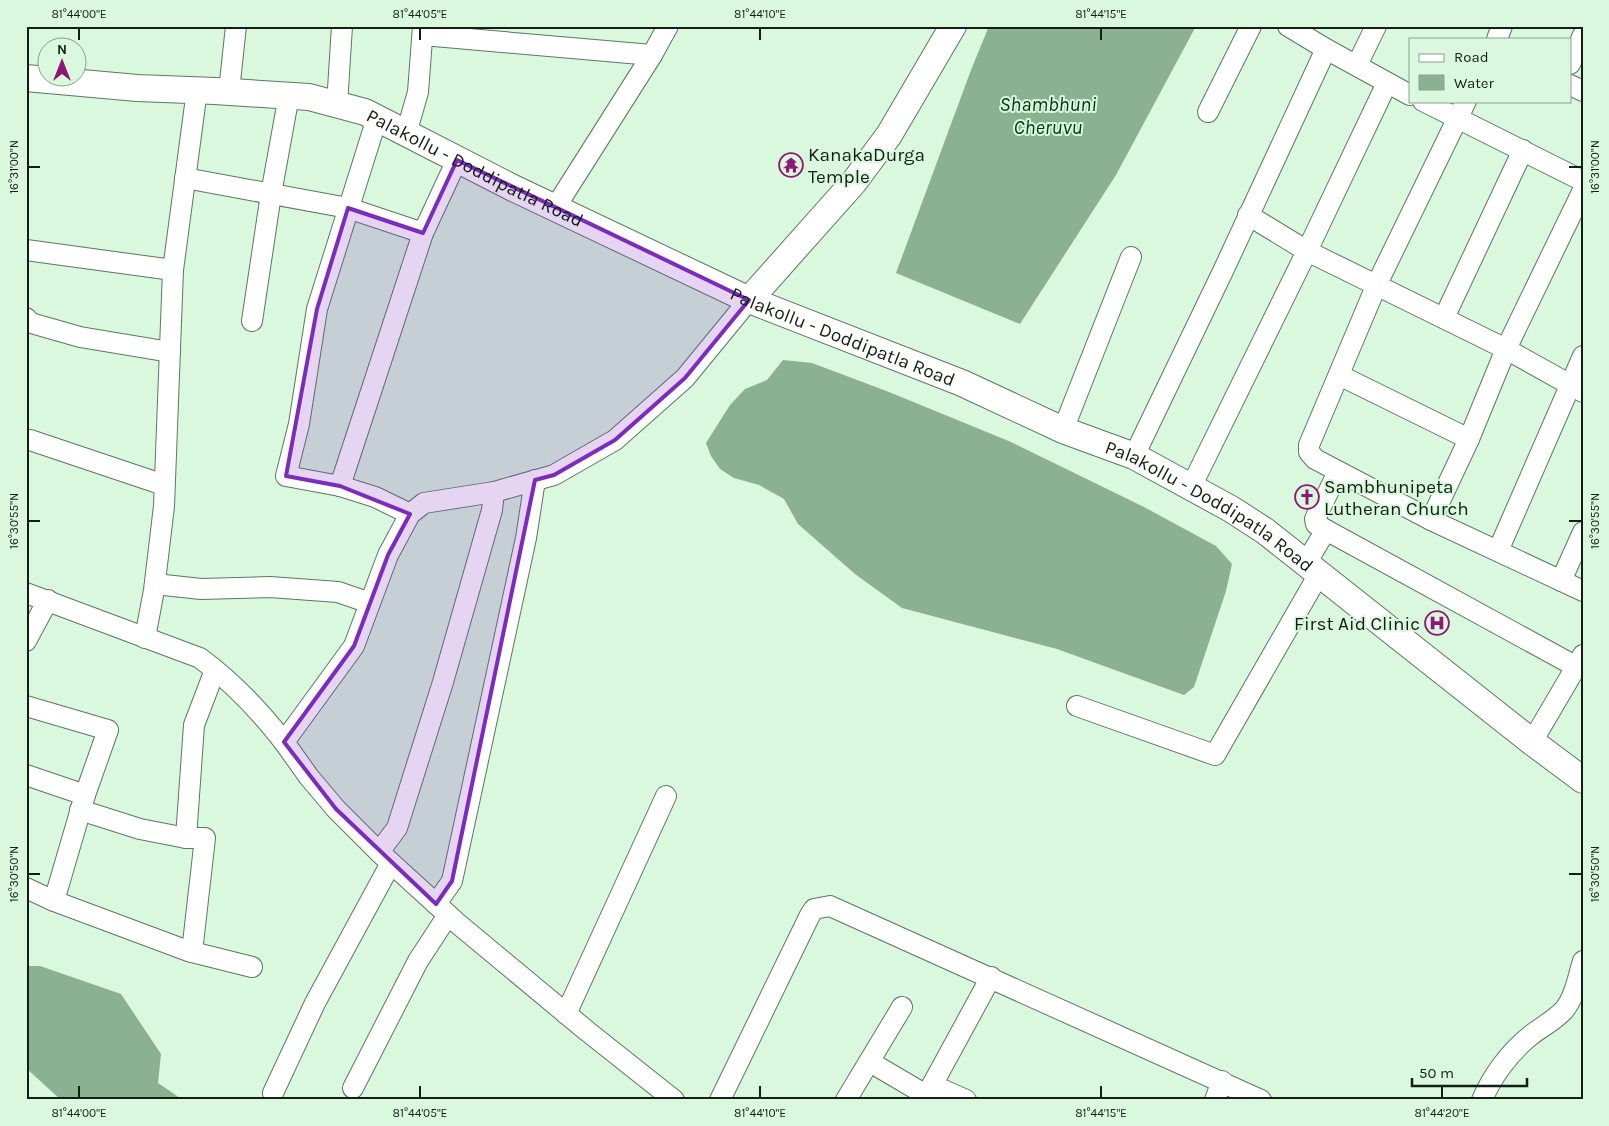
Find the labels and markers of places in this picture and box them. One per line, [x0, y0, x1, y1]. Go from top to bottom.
place label: KanakaDurga Temple [808, 144, 925, 188]
temple icon: KanakaDurga Temple [778, 152, 804, 178]
place label: Sambhunipeta Lutheran Church [1324, 476, 1469, 520]
church icon: Sambhunipeta Lutheran Church [1294, 484, 1320, 510]
hospital icon: First Aid Clinic [1424, 610, 1450, 636]
place label: First Aid Clinic [1294, 613, 1420, 635]

